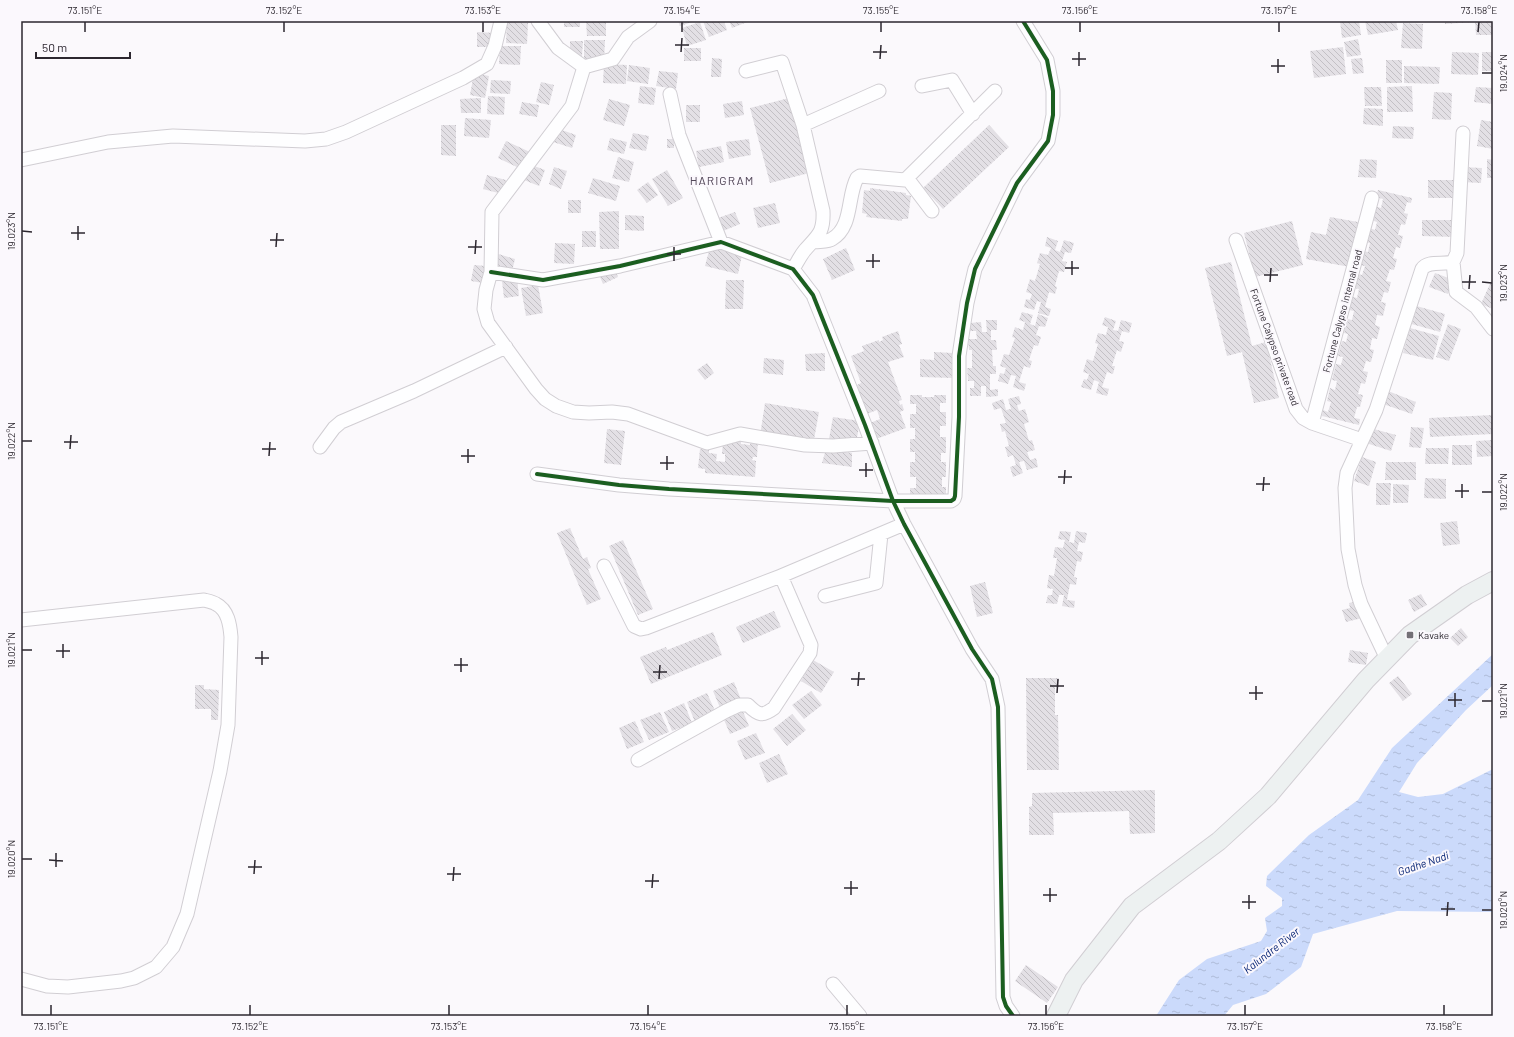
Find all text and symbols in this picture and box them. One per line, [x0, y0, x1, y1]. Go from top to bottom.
text: 73.151°E [68, 4, 102, 16]
text: 73.152°E [266, 4, 302, 16]
text: 73.153°E [465, 4, 501, 16]
text: 73.154°E [664, 4, 700, 16]
text: 73.155°E [863, 4, 899, 16]
text: 73.156°E [1062, 4, 1098, 16]
text: 73.157°E [1261, 4, 1297, 16]
text: 73.158°E [1461, 4, 1497, 16]
scale bar [36, 34, 130, 60]
text: 50 m [42, 40, 67, 54]
text: 19.024°N [1497, 54, 1509, 92]
district label: HARIGRAM [690, 173, 754, 187]
text: 19.023°N [5, 212, 17, 250]
street label: Fortune Calypso internal road [1320, 248, 1364, 374]
text: 19.023°N [1497, 264, 1509, 302]
street label: Fortune Calypso private road [1248, 287, 1302, 407]
text: 19.022°N [5, 422, 17, 460]
text: 19.022°N [1497, 473, 1509, 511]
place label: Kavake [1418, 629, 1449, 641]
marker: Kavake [1405, 630, 1415, 640]
text: 19.021°N [5, 632, 17, 668]
text: 19.021°N [1497, 683, 1509, 719]
text: 19.020°N [5, 840, 17, 878]
water label: Gadhe Nadi [1396, 848, 1450, 878]
text: 19.020°N [1497, 891, 1509, 929]
water label: Kalundre River [1241, 923, 1302, 976]
text: 73.151°E [34, 1020, 68, 1032]
text: 73.152°E [232, 1020, 268, 1032]
text: 73.153°E [431, 1020, 467, 1032]
text: 73.154°E [630, 1020, 666, 1032]
text: 73.155°E [829, 1020, 865, 1032]
text: 73.156°E [1028, 1020, 1064, 1032]
text: 73.157°E [1227, 1020, 1263, 1032]
text: 73.158°E [1426, 1020, 1462, 1032]

